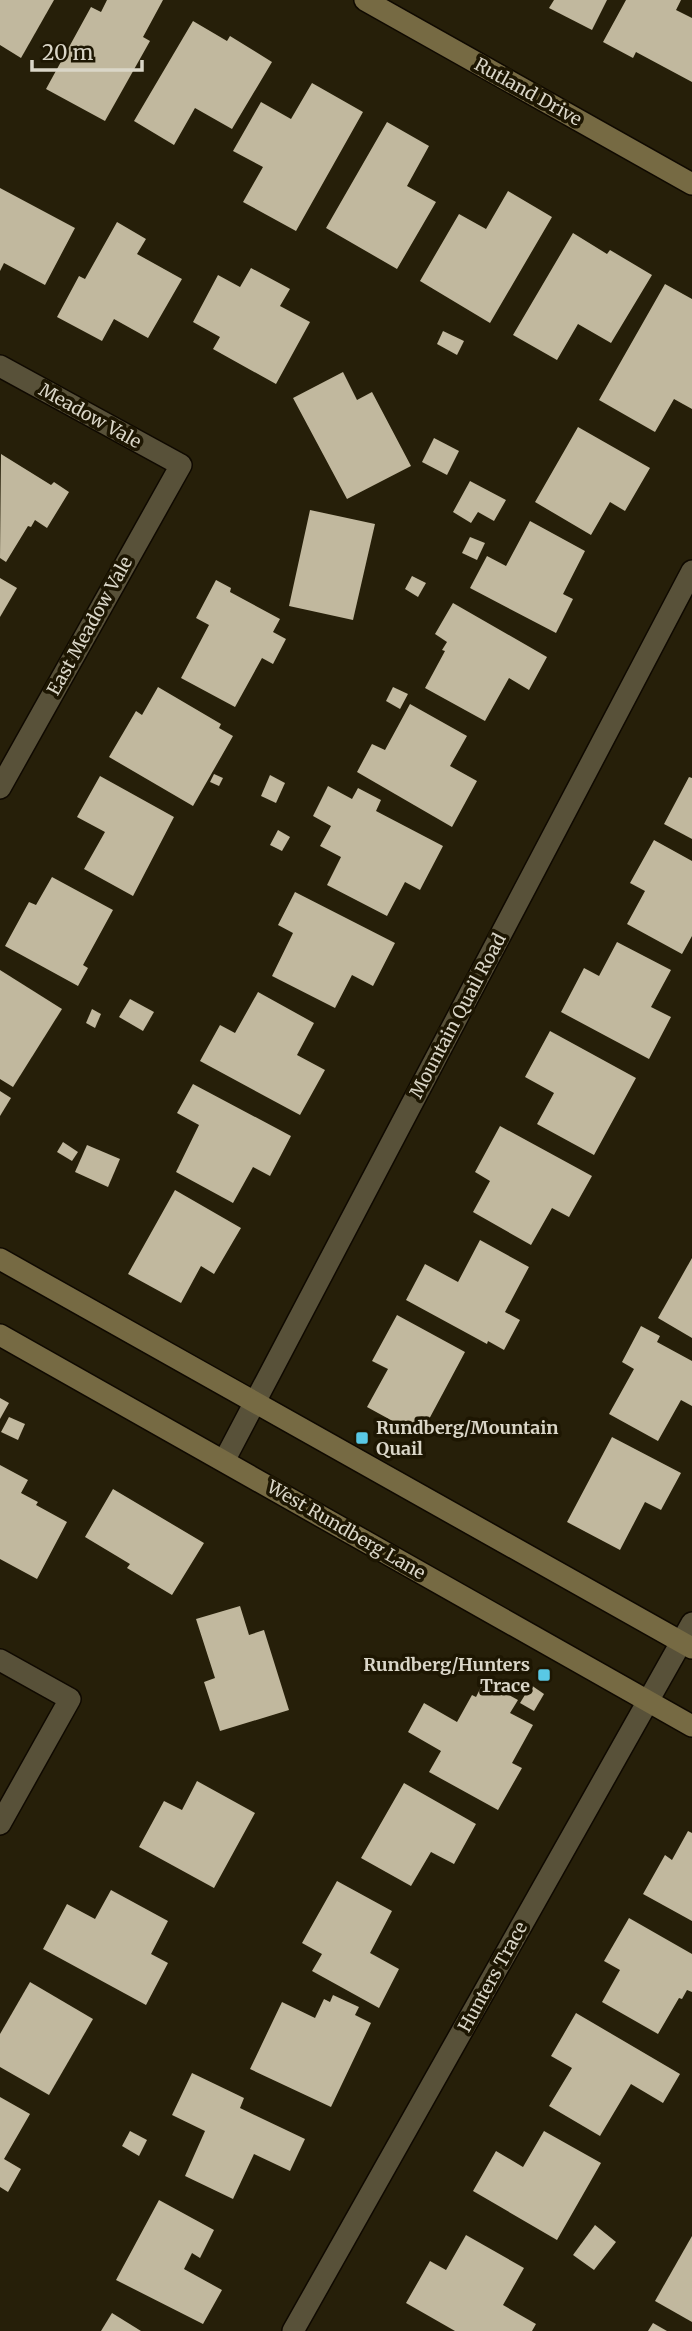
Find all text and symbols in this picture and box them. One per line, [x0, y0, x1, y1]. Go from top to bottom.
scale bar [32, 28, 142, 72]
text: 20 m [42, 39, 94, 66]
street label: Rutland Drive [470, 53, 586, 131]
street label: Meadow Vale [35, 378, 145, 453]
street label: East Meadow Vale [42, 552, 137, 699]
street label: Mountain Quail Road [404, 929, 511, 1102]
place label: Rundberg/Mountain Quail [376, 1416, 559, 1460]
marker: Rundberg/Mountain Quail [354, 1430, 370, 1446]
street label: West Rundberg Lane [262, 1474, 430, 1584]
place label: Rundberg/Hunters Trace [363, 1653, 530, 1697]
marker: Rundberg/Hunters Trace [536, 1667, 552, 1683]
street label: Hunters Trace [453, 1918, 532, 2036]

